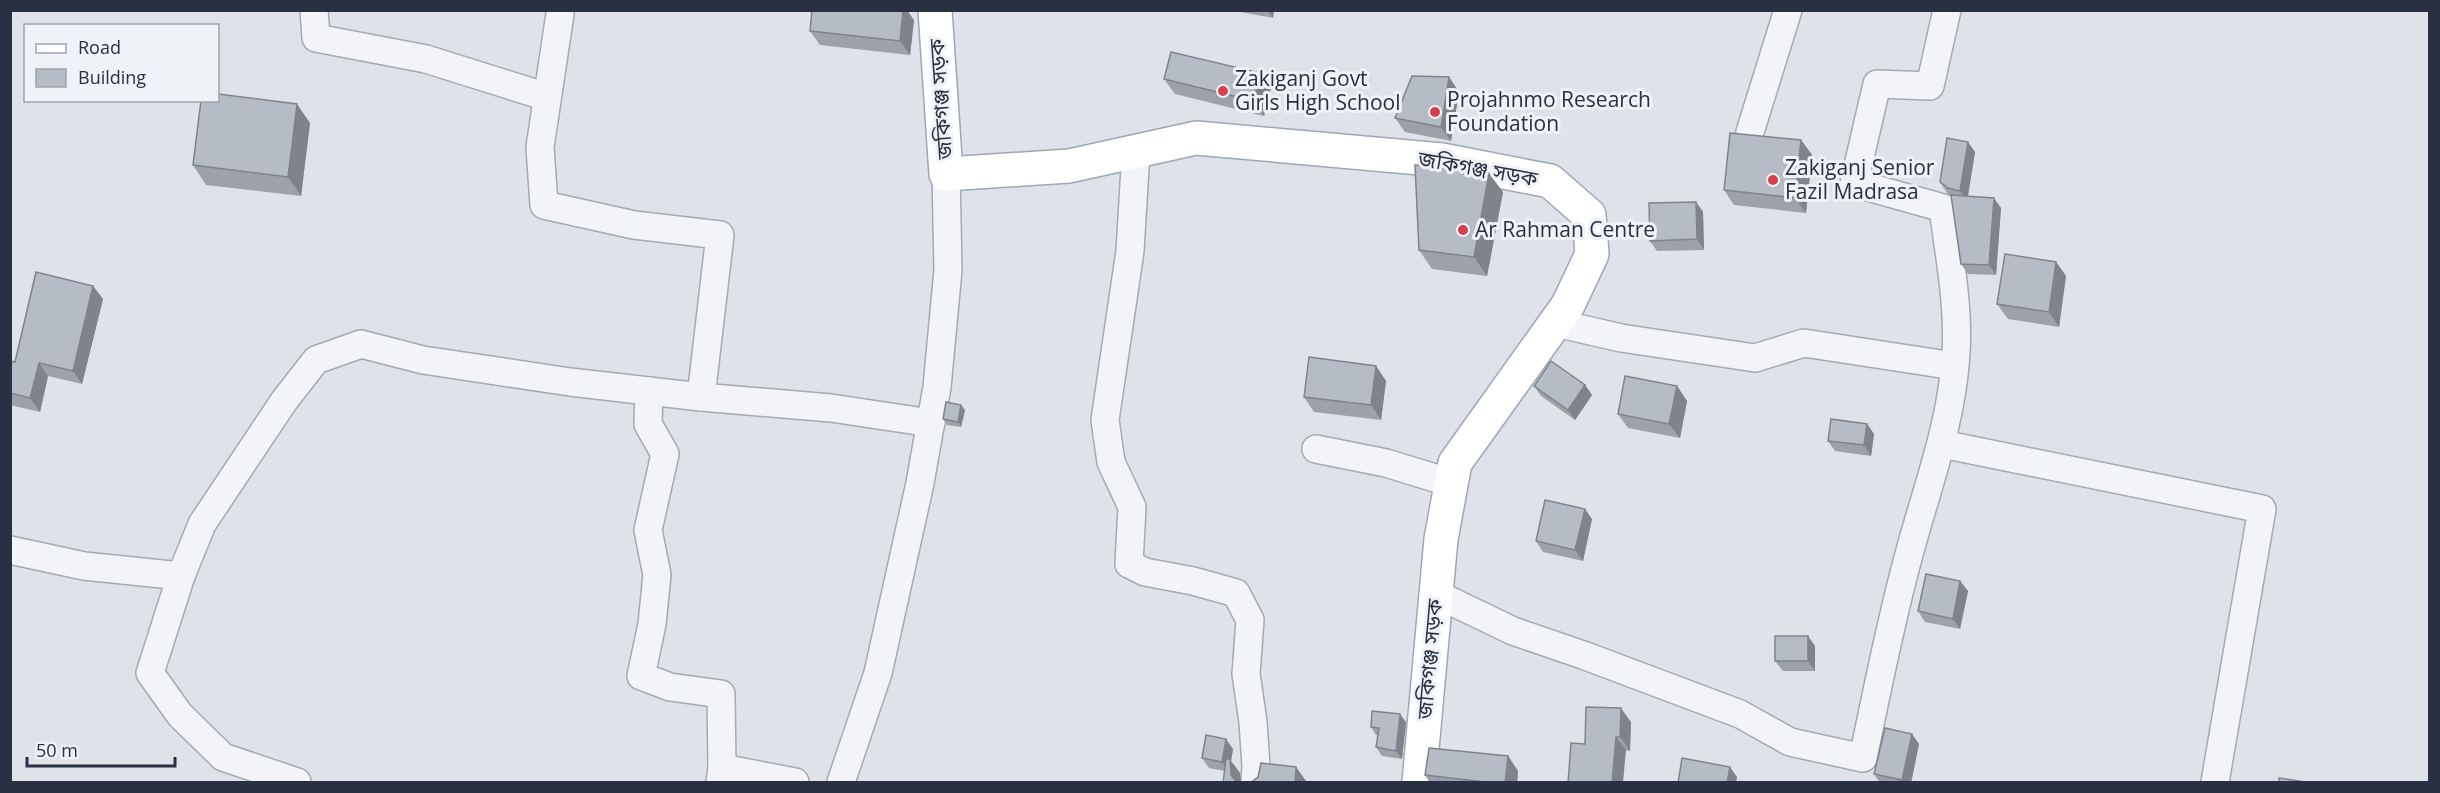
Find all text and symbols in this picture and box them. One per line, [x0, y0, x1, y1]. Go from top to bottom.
legend [24, 24, 219, 102]
text: Road [78, 35, 121, 59]
street label: জকিগঞ্জ সড়ক [922, 37, 958, 161]
place label: Zakiganj Govt Girls High School [1235, 64, 1400, 116]
text: Building [78, 65, 146, 89]
marker: Zakiganj Govt Girls High School [1216, 84, 1230, 98]
place label: Projahnmo Research Foundation [1447, 85, 1651, 137]
marker: Projahnmo Research Foundation [1428, 105, 1442, 119]
street label: জকিগঞ্জ সড়ক [1415, 144, 1541, 192]
place label: Zakiganj Senior Fazil Madrasa [1785, 153, 1935, 205]
marker: Zakiganj Senior Fazil Madrasa [1766, 173, 1780, 187]
place label: Ar Rahman Centre [1475, 215, 1655, 243]
marker: Ar Rahman Centre [1456, 223, 1470, 237]
street label: জকিগঞ্জ সড়ক [1410, 597, 1448, 721]
scale bar [27, 730, 176, 768]
text: 50 m [36, 738, 78, 762]

